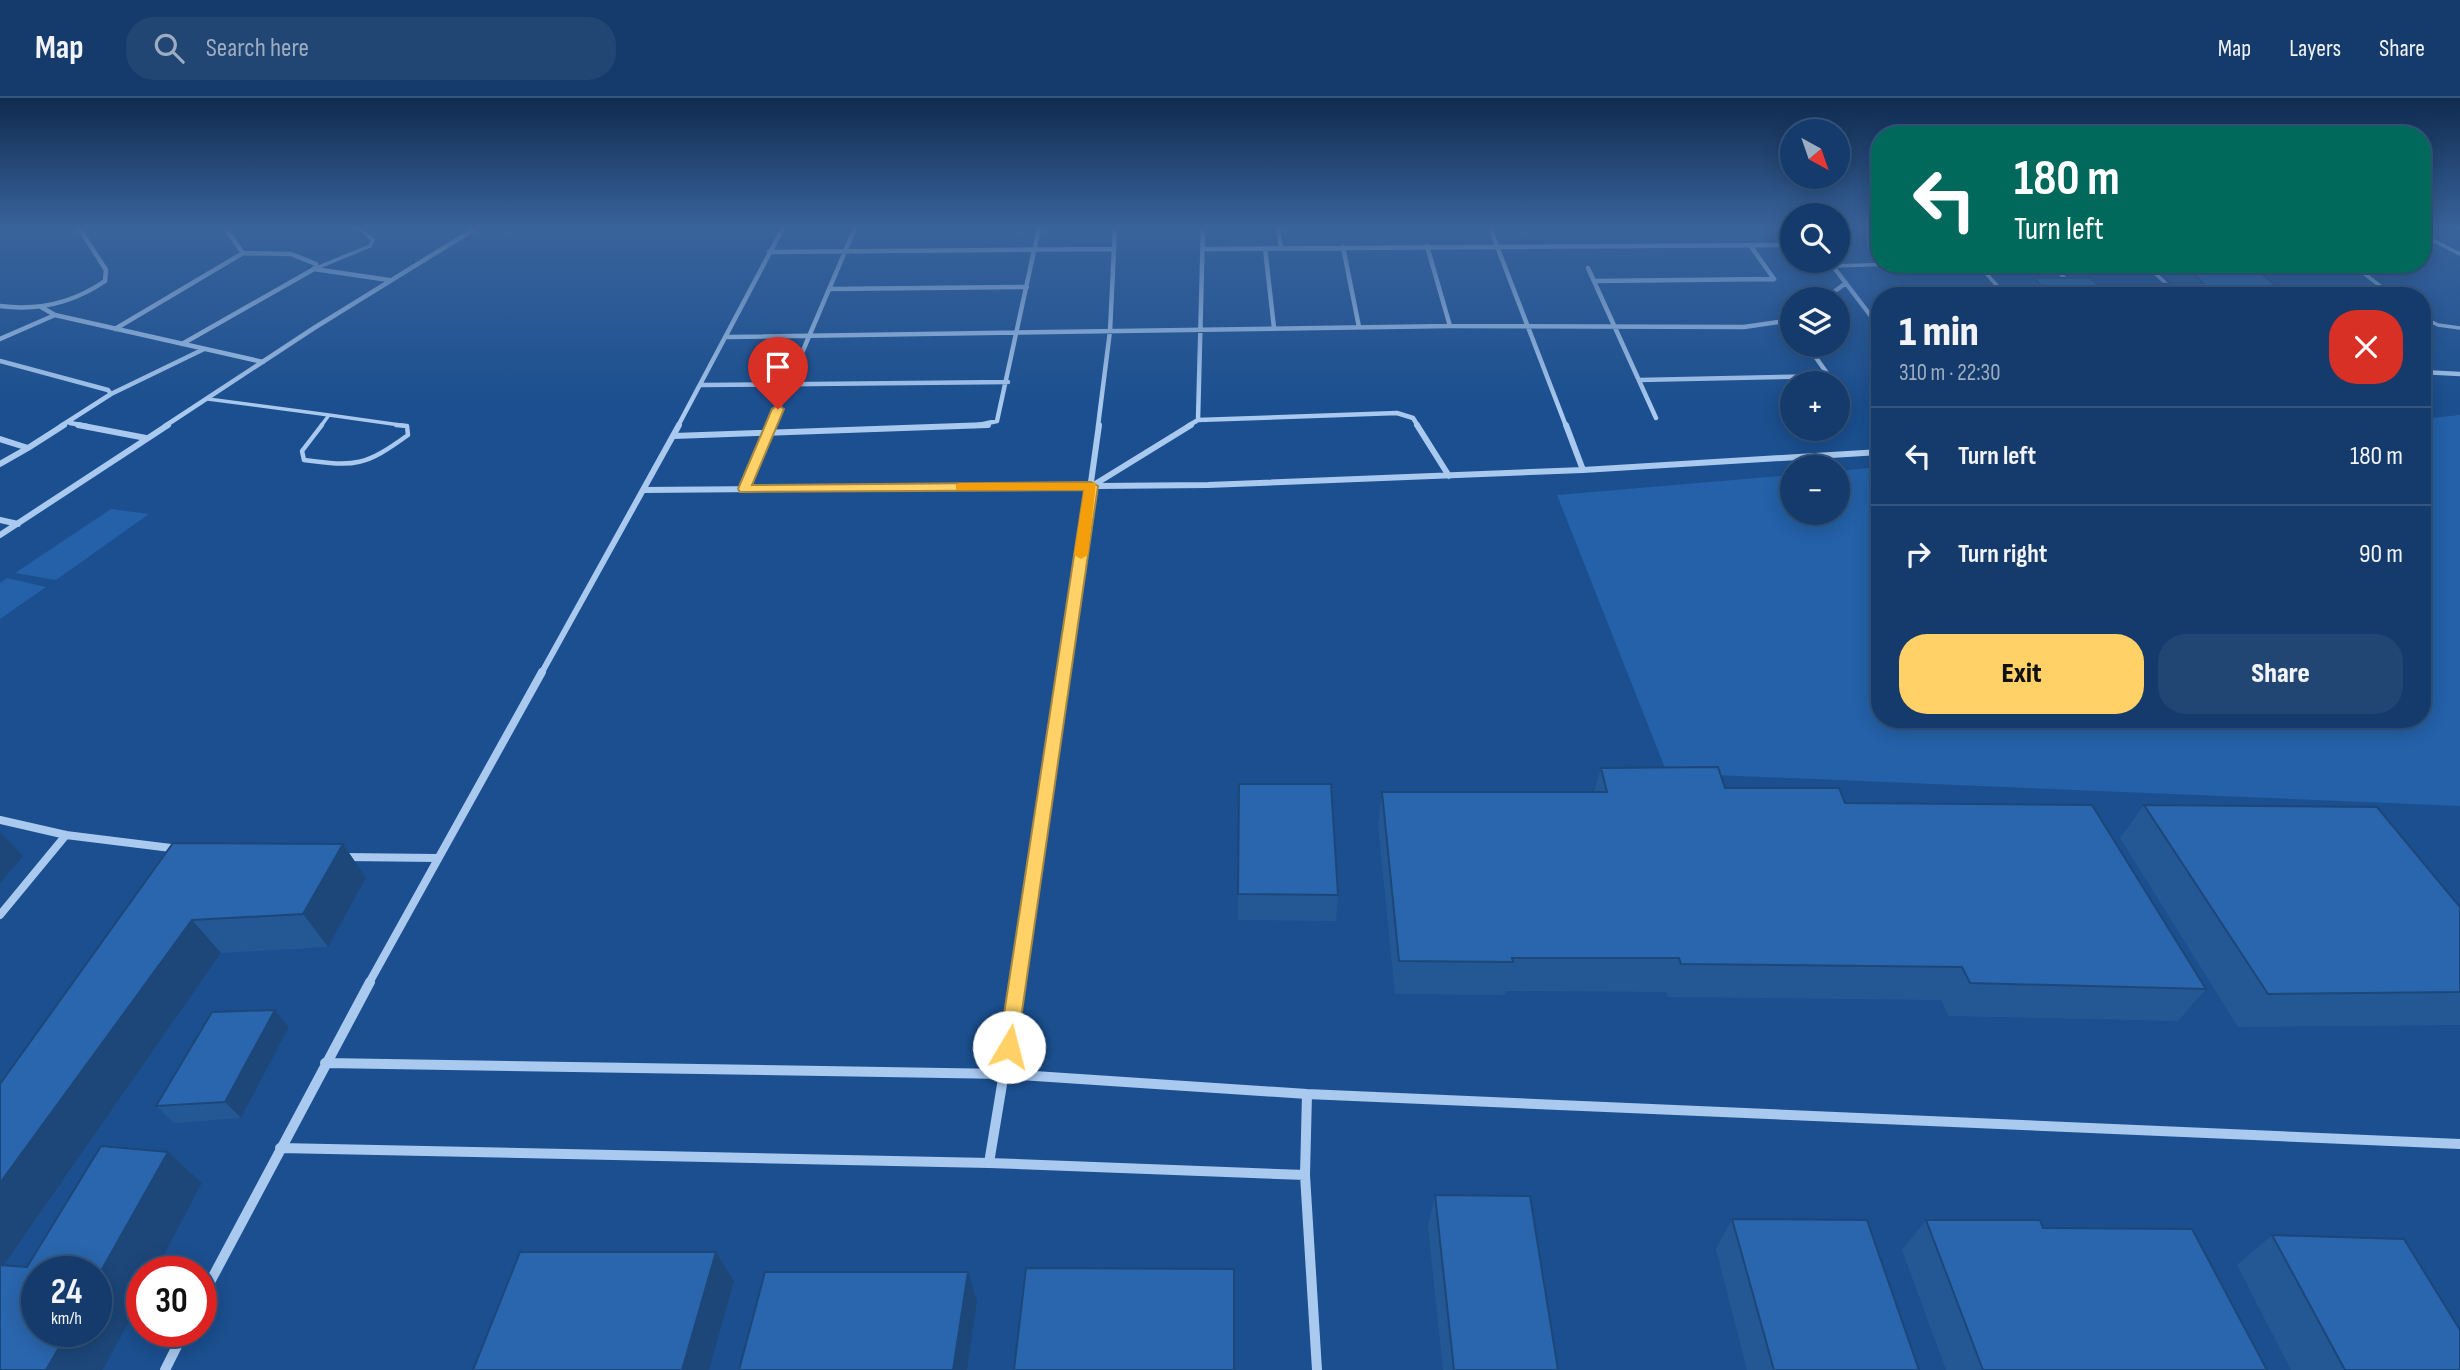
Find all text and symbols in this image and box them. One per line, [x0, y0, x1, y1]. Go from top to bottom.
search box [126, 17, 616, 80]
text: Map [35, 28, 84, 68]
icon: search [150, 29, 188, 67]
text: Search here [206, 33, 309, 64]
text: Map [2218, 34, 2251, 63]
text: Layers [2289, 34, 2341, 63]
text: Share [2379, 34, 2425, 63]
north arrow [1780, 119, 1850, 189]
map controls [1780, 119, 1850, 525]
text: 180 m [2014, 150, 2120, 209]
icon: left [1899, 154, 1990, 245]
button: search [1780, 203, 1850, 273]
text: Turn left [2014, 210, 2104, 249]
button: layers [1780, 287, 1850, 357]
text: 1 min [1899, 307, 1979, 358]
button: close [2329, 310, 2403, 384]
pin [748, 337, 808, 409]
icon: arrive [759, 348, 797, 386]
text: 310 m · 22:30 [1899, 359, 2000, 387]
button: + [1780, 371, 1850, 441]
icon: left [1899, 437, 1937, 475]
text: Turn left [1958, 441, 2036, 472]
text: 180 m [2350, 441, 2403, 472]
button: − [1780, 455, 1850, 525]
icon: right [1899, 535, 1937, 573]
text: Turn right [1958, 539, 2047, 570]
text: 90 m [2359, 539, 2403, 570]
button: Exit [1899, 634, 2144, 714]
button: Share [2158, 634, 2403, 714]
position arrow [972, 1010, 1046, 1084]
speed limit sign: 30 [126, 1256, 217, 1347]
text: 24 [51, 1271, 82, 1314]
text: km/h [51, 1308, 82, 1329]

